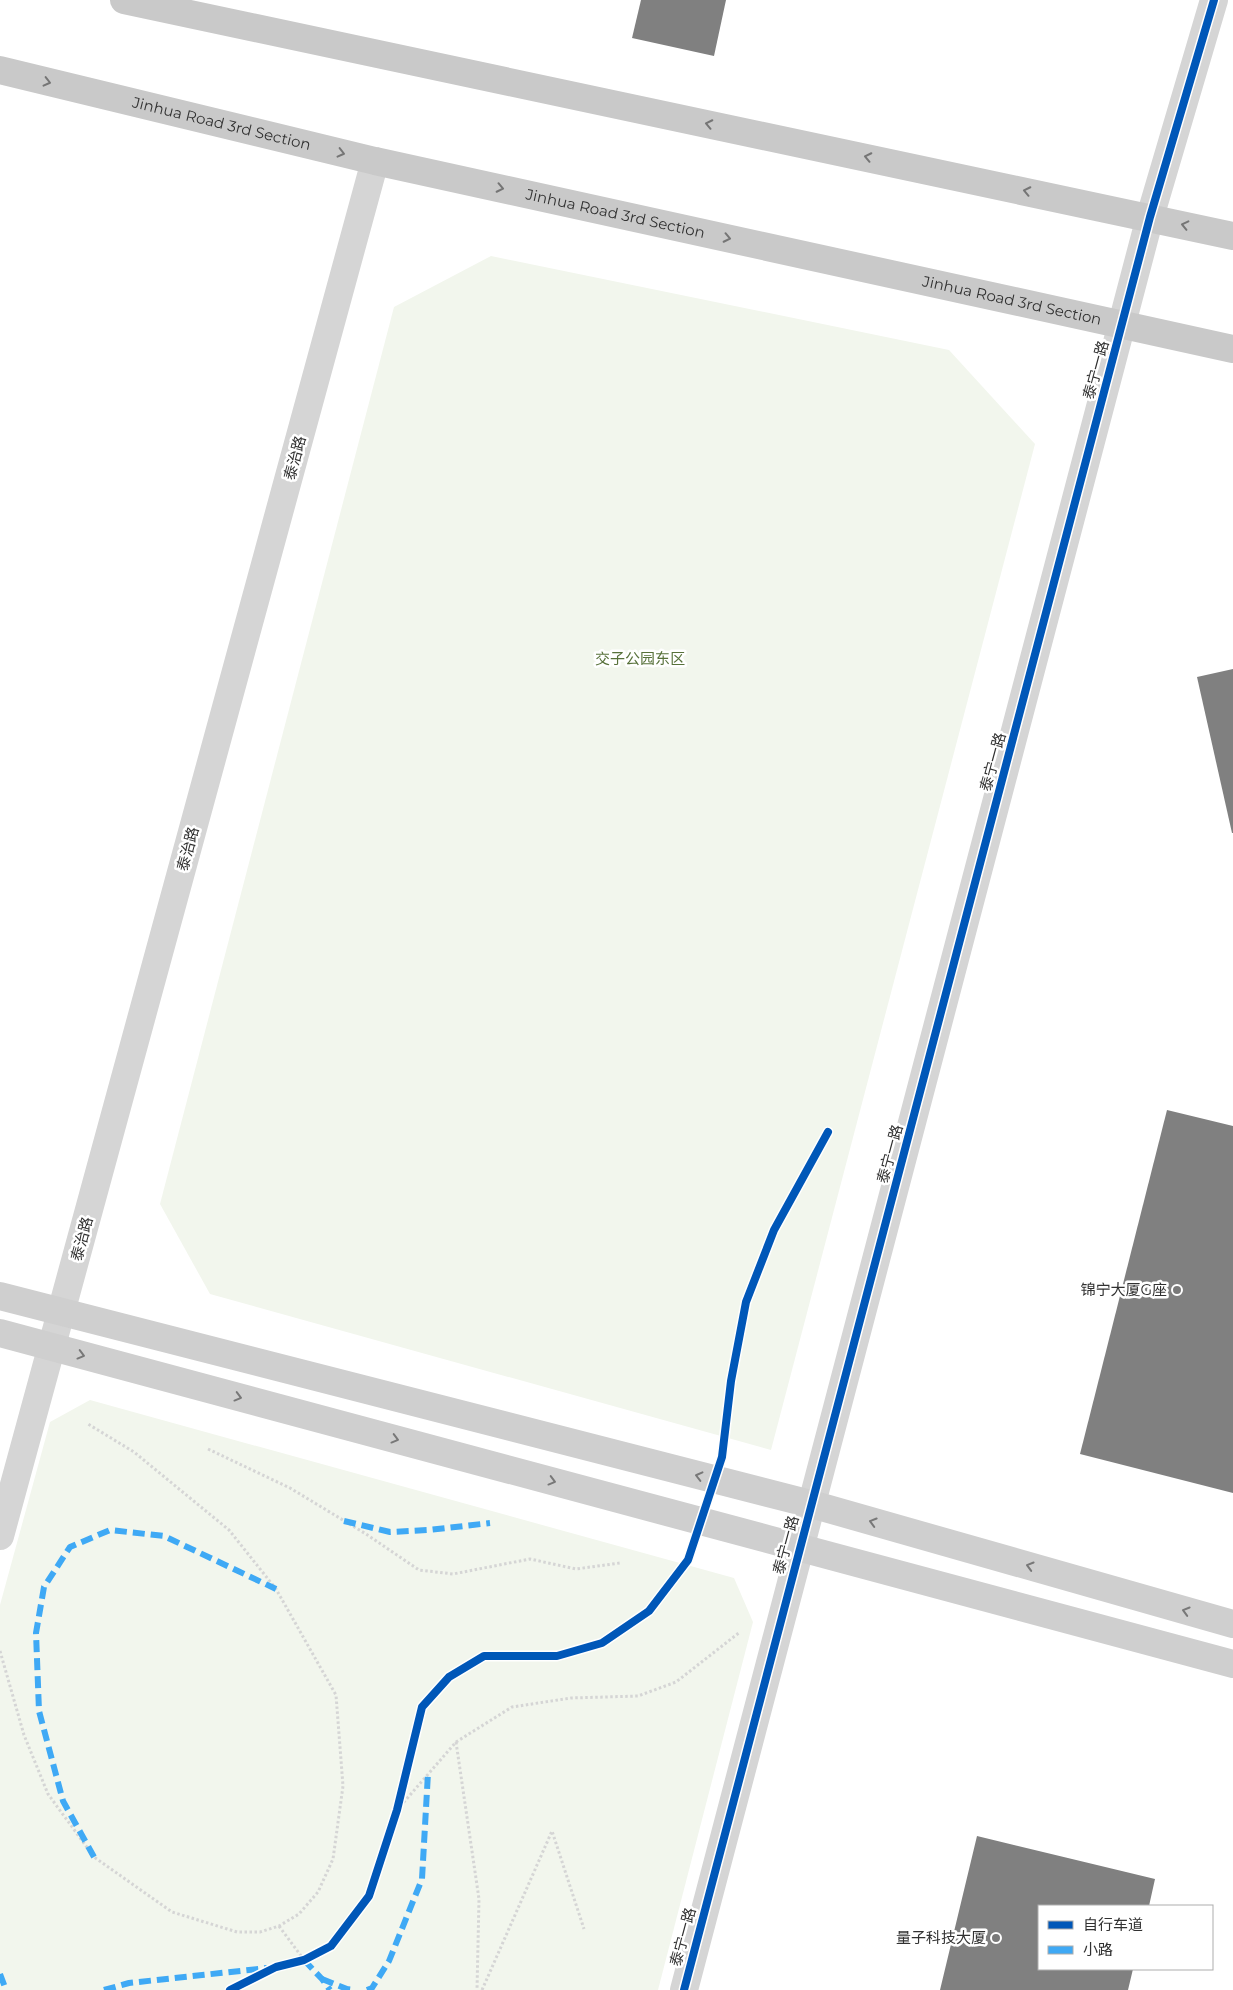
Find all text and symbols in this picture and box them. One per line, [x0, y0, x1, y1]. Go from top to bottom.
one-way arrow [43, 76, 52, 87]
street label: Jinhua Road 3rd Section [130, 92, 313, 154]
one-way arrow [704, 119, 713, 130]
one-way arrow [337, 147, 346, 158]
one-way arrow [863, 153, 872, 163]
one-way arrow [496, 183, 504, 193]
street label: Jinhua Road 3rd Section [523, 184, 707, 242]
one-way arrow [1022, 186, 1031, 197]
one-way arrow [1181, 220, 1190, 231]
one-way arrow [723, 232, 732, 243]
street label: Jinhua Road 3rd Section [920, 271, 1103, 329]
street label: 泰宁一路 [1079, 338, 1112, 401]
street label: 泰治路 [280, 434, 310, 482]
park label: 交子公园东区 [595, 649, 685, 668]
street label: 泰宁一路 [976, 730, 1009, 793]
street label: 泰治路 [173, 825, 203, 873]
street label: 泰宁一路 [873, 1122, 906, 1185]
street label: 泰治路 [67, 1215, 97, 1263]
place label: 锦宁大厦G座 [1080, 1280, 1167, 1299]
marker: 锦宁大厦G座 [1171, 1284, 1183, 1296]
one-way arrow [76, 1349, 85, 1360]
one-way arrow [233, 1391, 242, 1402]
one-way arrow [390, 1433, 399, 1444]
one-way arrow [695, 1471, 704, 1482]
one-way arrow [547, 1475, 556, 1486]
street label: 泰宁一路 [769, 1513, 802, 1576]
one-way arrow [869, 1517, 878, 1528]
one-way arrow [1026, 1562, 1034, 1572]
one-way arrow [1183, 1606, 1191, 1616]
street label: 泰宁一路 [666, 1905, 699, 1968]
legend [1038, 1905, 1213, 1970]
text: 自行车道 [1083, 1915, 1143, 1934]
place label: 量子科技大厦 [896, 1928, 986, 1947]
marker: 量子科技大厦 [990, 1932, 1002, 1944]
text: 小路 [1083, 1940, 1113, 1959]

